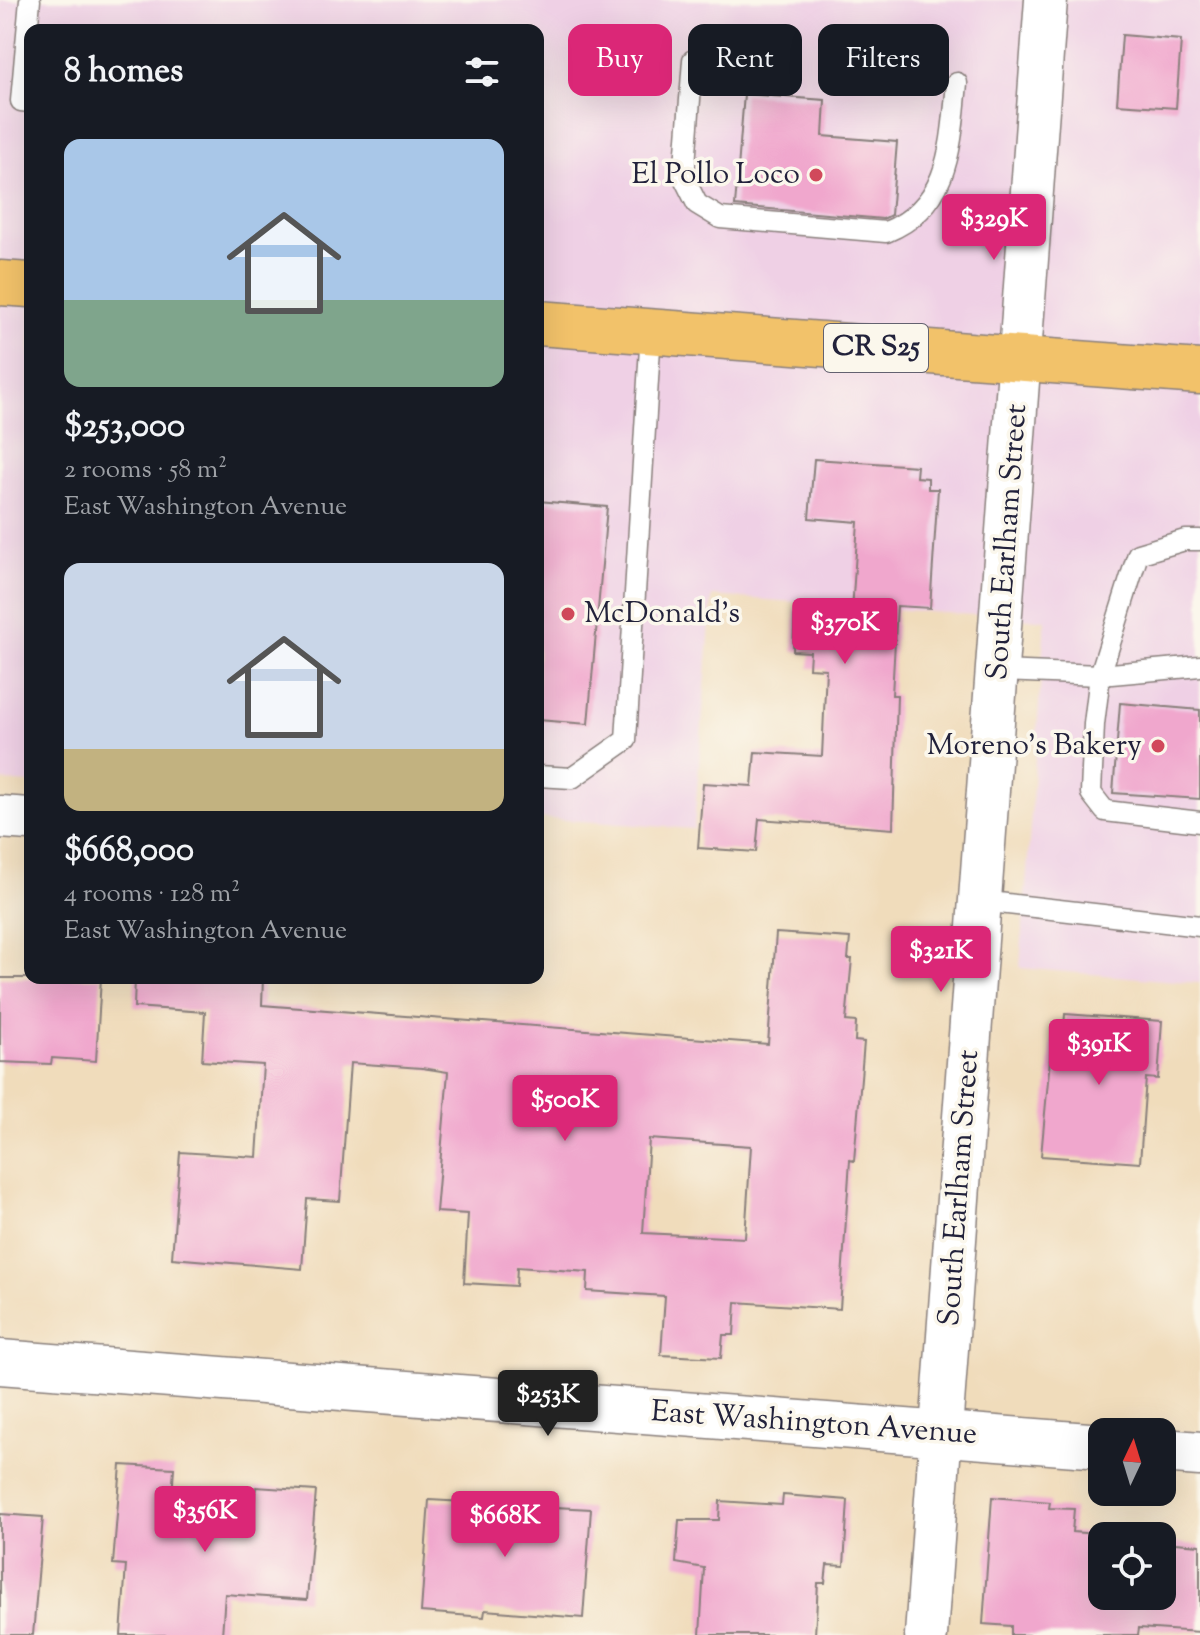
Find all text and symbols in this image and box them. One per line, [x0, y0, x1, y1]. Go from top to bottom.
chip: Buy [568, 24, 672, 96]
chip: Rent [688, 24, 802, 96]
chip: Filters [818, 24, 949, 96]
text: 8 homes [64, 48, 183, 97]
icon: filters [460, 50, 504, 94]
place label: El Pollo Loco [632, 154, 800, 197]
marker: El Pollo Loco [807, 166, 825, 184]
icon: home [212, 191, 356, 335]
pin: $329K [938, 194, 1050, 262]
text: $329K [960, 201, 1028, 238]
road number: CR S25 [824, 324, 928, 372]
street label: South Earlham Street [977, 402, 1039, 682]
text: $253,000 [64, 403, 185, 452]
text: 2 rooms · 58 m² [64, 452, 227, 489]
text: East Washington Avenue [64, 489, 347, 526]
place label: McDonald's [584, 593, 740, 636]
pin: $370K [789, 598, 901, 666]
marker: McDonald's [559, 605, 577, 623]
text: $370K [810, 605, 880, 642]
icon: home [212, 615, 356, 759]
place label: Moreno's Bakery [926, 725, 1142, 768]
marker: Moreno's Bakery [1149, 737, 1167, 755]
text: $668,000 [64, 827, 194, 876]
text: 4 rooms · 128 m² [64, 876, 240, 913]
text: East Washington Avenue [64, 913, 347, 950]
pin: $321K [885, 926, 997, 994]
text: $321K [909, 933, 973, 970]
pin: $391K [1043, 1019, 1155, 1087]
text: $391K [1067, 1026, 1131, 1063]
street label: South Earlham Street [929, 1048, 991, 1328]
pin: $500K [509, 1075, 621, 1143]
text: $500K [530, 1082, 600, 1119]
pin: $253K [492, 1370, 604, 1438]
text: $253K [516, 1377, 580, 1414]
street label: East Washington Avenue [649, 1391, 979, 1457]
north arrow [1088, 1418, 1176, 1506]
map controls [1088, 1418, 1176, 1610]
pin: $356K [149, 1486, 261, 1554]
pin: $668K [449, 1491, 561, 1559]
text: $356K [172, 1493, 238, 1530]
text: $668K [469, 1498, 541, 1535]
button: locate [1088, 1522, 1176, 1610]

